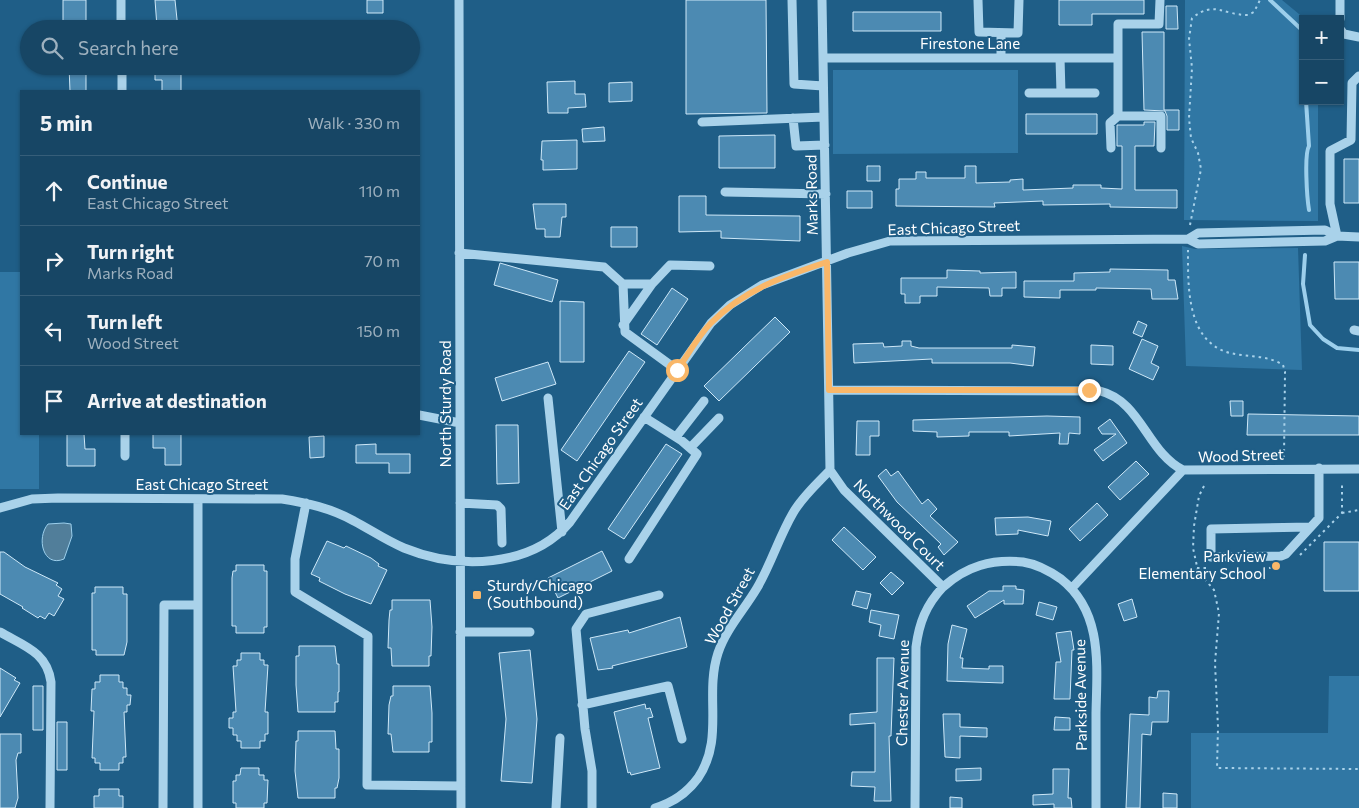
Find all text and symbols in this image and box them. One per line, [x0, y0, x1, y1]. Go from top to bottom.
map controls [1299, 15, 1344, 105]
button: + [1299, 15, 1344, 60]
search box [20, 20, 420, 75]
icon: search [38, 34, 66, 62]
street label: Firestone Lane [920, 34, 1020, 52]
text: Search here [78, 36, 178, 59]
button: − [1299, 60, 1344, 105]
text: 5 min [40, 110, 93, 135]
text: Walk · 330 m [308, 113, 400, 132]
street label: Marks Road [801, 154, 821, 236]
text: Continue [87, 170, 167, 193]
icon: ahead [40, 177, 68, 205]
text: 110 m [359, 181, 400, 200]
text: East Chicago Street [87, 193, 229, 212]
street label: East Chicago Street [887, 216, 1021, 238]
text: Turn right [87, 240, 174, 263]
icon: right [40, 247, 68, 275]
text: 70 m [364, 251, 400, 270]
text: Marks Road [87, 263, 173, 282]
text: Turn left [87, 310, 162, 333]
icon: left [40, 317, 68, 345]
text: 150 m [357, 321, 400, 340]
text: Wood Street [87, 333, 179, 352]
street label: North Sturdy Road [436, 340, 454, 468]
route start [666, 359, 689, 382]
route end [1078, 379, 1101, 402]
icon: arrive [40, 387, 68, 415]
text: Arrive at destination [87, 389, 267, 412]
street label: East Chicago Street [555, 394, 646, 513]
street label: Wood Street [1198, 445, 1284, 465]
street label: East Chicago Street [136, 475, 268, 493]
street label: Northwood Court [850, 475, 949, 574]
place label: Parkview Elementary School [1139, 547, 1266, 582]
marker: Parkview Elementary School [1270, 560, 1282, 572]
street label: Wood Street [700, 563, 758, 648]
place label: Sturdy/Chicago (Southbound) [487, 576, 593, 611]
marker: Sturdy/Chicago (Southbound) [471, 589, 483, 601]
street label: Parkside Avenue [1070, 639, 1090, 751]
street label: Chester Avenue [892, 640, 912, 746]

